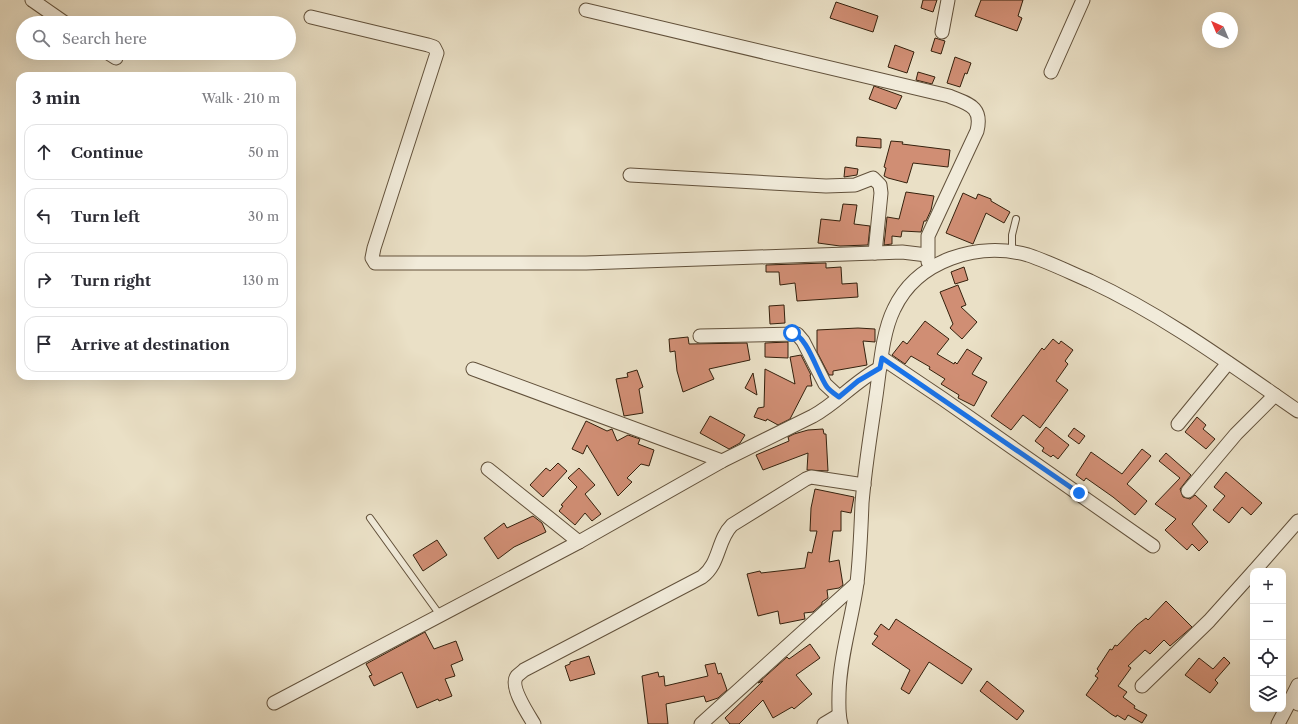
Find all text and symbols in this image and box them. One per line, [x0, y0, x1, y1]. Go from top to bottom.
north arrow [1202, 12, 1238, 48]
search box [16, 16, 296, 60]
icon: search [30, 27, 52, 49]
text: Search here [62, 29, 147, 48]
text: 3 min [32, 88, 81, 108]
text: Walk · 210 m [202, 90, 280, 106]
icon: ahead [33, 141, 55, 163]
text: Continue [71, 143, 143, 162]
text: 50 m [248, 144, 279, 160]
icon: left [33, 205, 55, 227]
text: Turn left [71, 207, 140, 226]
text: 30 m [248, 208, 279, 224]
icon: right [33, 269, 55, 291]
text: Turn right [71, 271, 151, 290]
text: 130 m [243, 272, 279, 288]
route start [783, 324, 801, 342]
icon: arrive [33, 333, 55, 355]
text: Arrive at destination [71, 335, 230, 354]
route end [1070, 484, 1088, 502]
map controls [1250, 568, 1286, 712]
button: + [1250, 568, 1286, 604]
button: − [1250, 604, 1286, 640]
button: locate [1250, 640, 1286, 676]
button: layers [1250, 676, 1286, 712]

